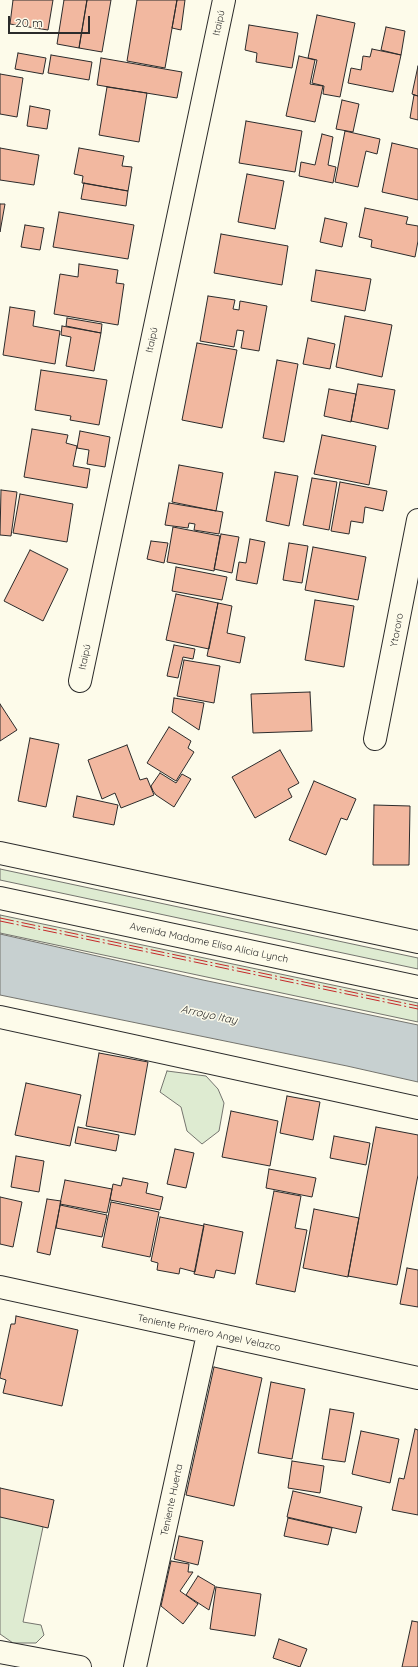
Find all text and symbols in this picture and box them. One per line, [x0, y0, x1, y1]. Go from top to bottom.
scale bar [10, 8, 92, 34]
street label: Itaipú [210, 9, 228, 37]
text: 20 m [15, 15, 43, 30]
street label: Itaipú [143, 326, 161, 354]
street label: Ytororo [388, 612, 406, 648]
street label: Itaipú [76, 643, 94, 671]
street label: Avenida Madame Elisa Alicia Lynch [129, 920, 289, 966]
water label: Arroyo Itay [180, 1003, 238, 1027]
street label: Teniente Primero Angel Velazco [136, 1312, 282, 1354]
street label: Teniente Huerta [159, 1463, 185, 1537]

